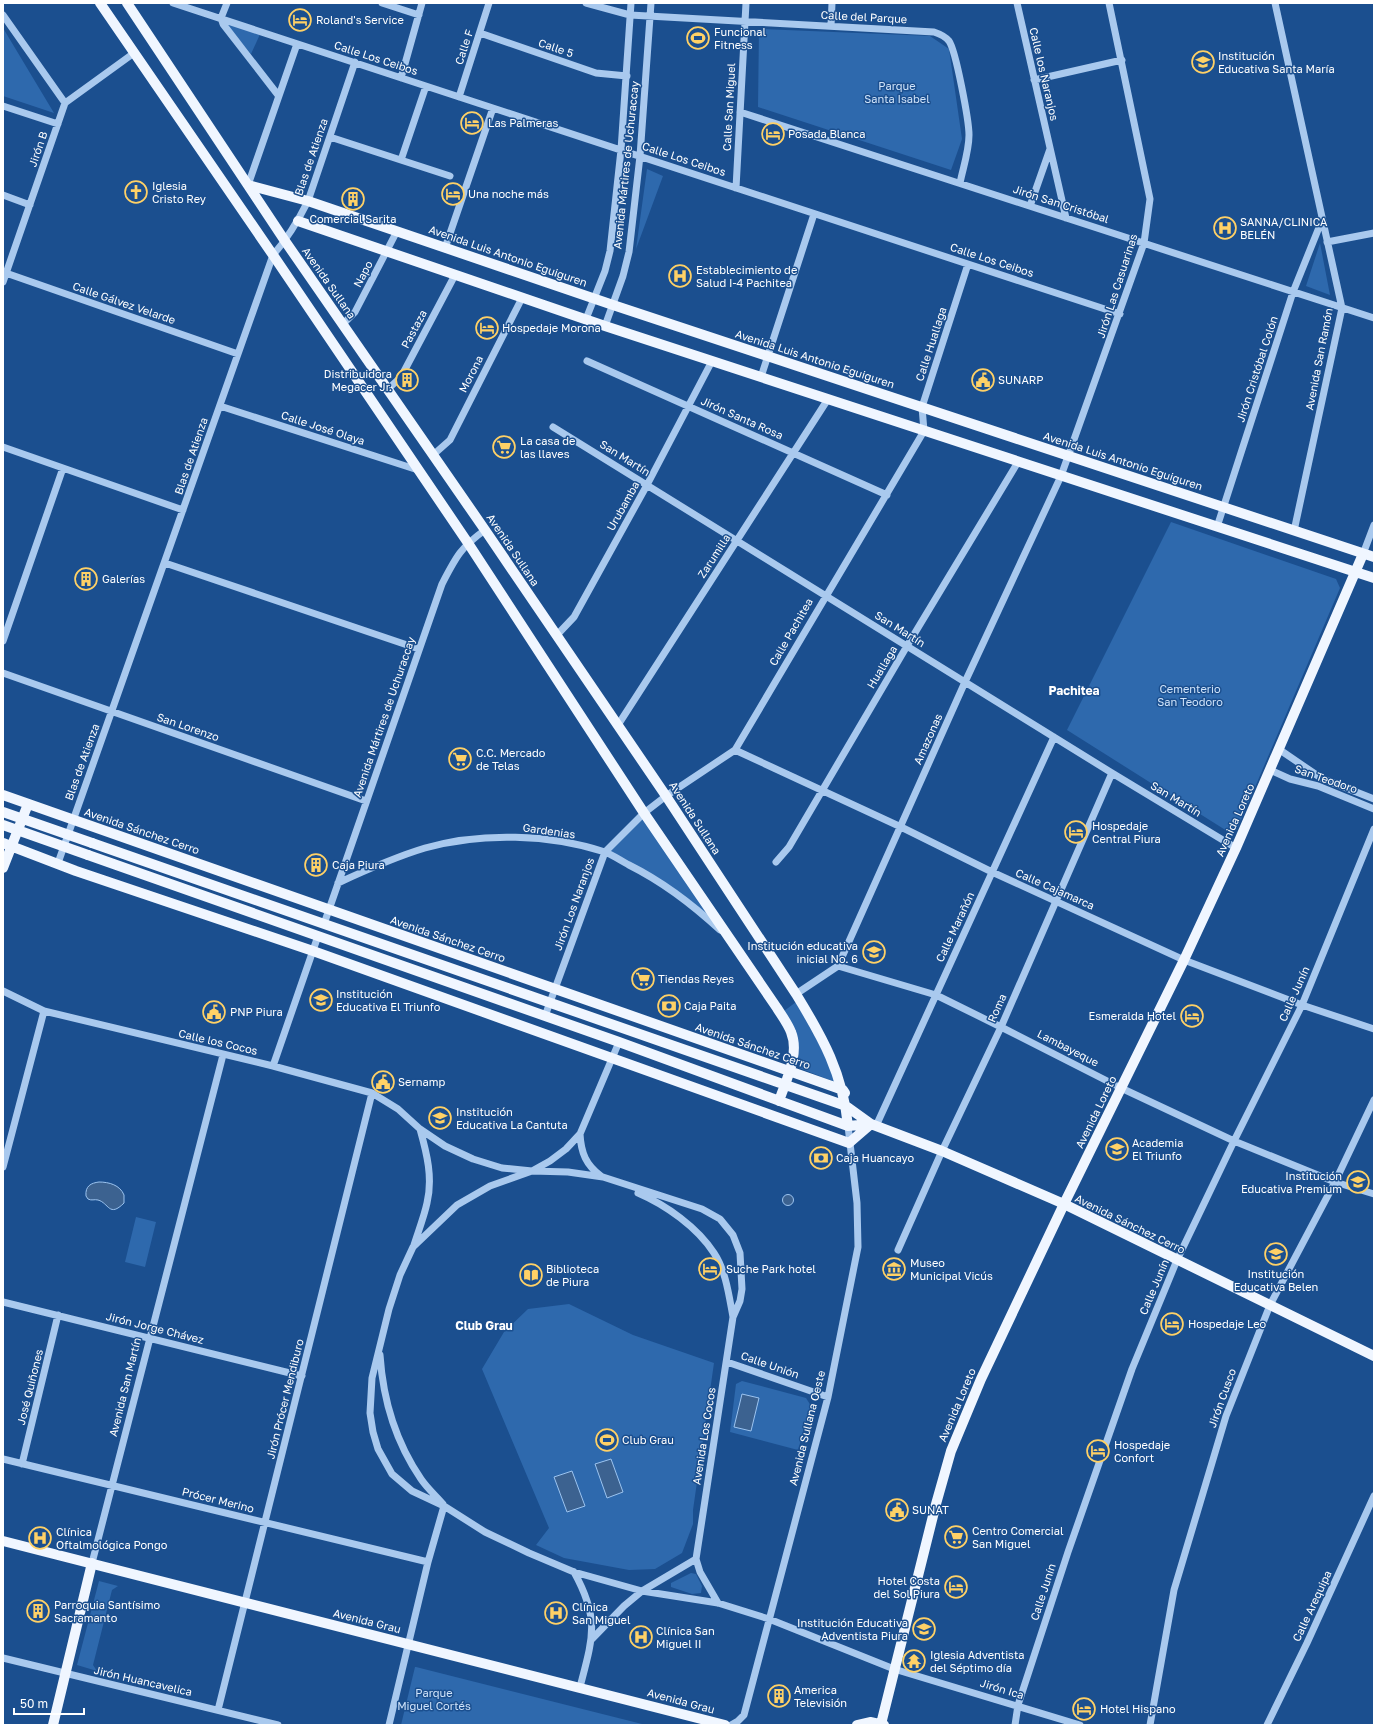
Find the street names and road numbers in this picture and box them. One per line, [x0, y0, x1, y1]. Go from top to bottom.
street label: Calle del Parque [821, 8, 908, 25]
street label: Calle los Naranjos [1027, 26, 1062, 122]
street label: Calle F [452, 27, 475, 66]
street label: Calle 5 [537, 35, 575, 60]
street label: Calle Los Ceibos [333, 38, 420, 77]
street label: Calle San Miguel [720, 62, 737, 151]
street label: Avenida Mártires de Uchuraccay [610, 80, 641, 250]
street label: Blas de Atienza [291, 117, 330, 197]
street label: Jirón B [25, 129, 50, 168]
street label: Calle Los Ceibos [641, 139, 728, 178]
street label: Jirón San Cristóbal [1012, 182, 1111, 225]
street label: Avenida Luis Antonio Eguiguren [427, 222, 589, 289]
street label: Jirón Las Casuarinas [1094, 232, 1140, 340]
street label: Calle Los Ceibos [949, 240, 1036, 279]
street label: Avenida Sullana [300, 244, 359, 321]
street label: Napo [350, 258, 375, 289]
street label: Calle Gálvez Velarde [71, 279, 177, 326]
street label: Calle Huallaga [912, 305, 949, 383]
street label: Pastaza [398, 307, 429, 350]
street label: Avenida San Ramón [1302, 307, 1335, 411]
street label: Jirón Cristóbal Colón [1233, 314, 1280, 424]
street label: Avenida Luis Antonio Eguiguren [734, 327, 896, 390]
street label: Morona [456, 353, 485, 394]
street label: Jirón Santa Rosa [699, 394, 785, 442]
street label: Calle José Olaya [280, 408, 367, 447]
street label: Blas de Atienza [171, 416, 210, 496]
street label: Avenida Luis Antonio Eguiguren [1042, 429, 1204, 492]
street label: San Martín [598, 437, 653, 478]
street label: Urubamba [604, 479, 642, 533]
street label: Avenida Sullana [484, 511, 542, 588]
street label: Zarumilla [695, 531, 733, 580]
street label: Calle Pachitea [766, 596, 815, 668]
street label: San Martín [873, 608, 928, 649]
street label: Avenida Mártires de Uchuraccay [350, 635, 417, 799]
street label: Huallaga [864, 643, 899, 690]
street label: San Lorenzo [155, 710, 221, 743]
street label: Amazonas [911, 711, 945, 766]
street label: Blas de Atienza [62, 722, 101, 802]
street label: San Teodoro [1293, 762, 1360, 796]
street label: San Martín [1148, 778, 1204, 819]
street label: Avenida Sullana [667, 779, 724, 857]
street label: Avenida Loreto [1213, 781, 1257, 858]
street label: Avenida Sánchez Cerro [83, 805, 202, 856]
street label: Gardenias [522, 820, 576, 841]
street label: Jirón Los Naranjos [551, 856, 596, 952]
street label: Calle Cajamarca [1014, 865, 1097, 912]
street label: Calle Marañón [933, 890, 976, 964]
street label: Avenida Sánchez Cerro [389, 913, 508, 964]
street label: Calle Junín [1276, 964, 1311, 1023]
street label: Roma [985, 991, 1009, 1024]
street label: Avenida Sánchez Cerro [694, 1020, 813, 1071]
street label: Calle los Cocos [177, 1026, 259, 1057]
street label: Lambayeque [1035, 1027, 1101, 1069]
street label: Avenida Loreto [1072, 1073, 1119, 1150]
street label: Avenida Sánchez Cerro [1073, 1191, 1188, 1256]
street label: Calle Junín [1136, 1257, 1171, 1316]
street label: Jirón Jorge Chávez [105, 1309, 206, 1346]
street label: Avenida San Martín [106, 1336, 143, 1438]
street label: Jirón Prócer Mendiburo [263, 1337, 306, 1460]
street label: José Quiñones [14, 1347, 45, 1426]
street label: Calle Unión [739, 1348, 801, 1381]
street label: Avenida Loreto [935, 1366, 978, 1444]
street label: Jirón Cusco [1205, 1366, 1238, 1429]
street label: Avenida Sullana Oeste [786, 1369, 827, 1487]
street label: Avenida Los Cocos [689, 1386, 718, 1485]
street label: Prócer Merino [181, 1484, 256, 1515]
street label: Calle Junín [1027, 1562, 1058, 1622]
street label: Calle Arequipa [1289, 1568, 1334, 1643]
street label: Avenida Grau [332, 1606, 402, 1635]
street label: Jirón Huancavelica [93, 1663, 193, 1698]
street label: Jirón Ica [979, 1676, 1026, 1701]
street label: Avenida Grau [646, 1685, 716, 1716]

